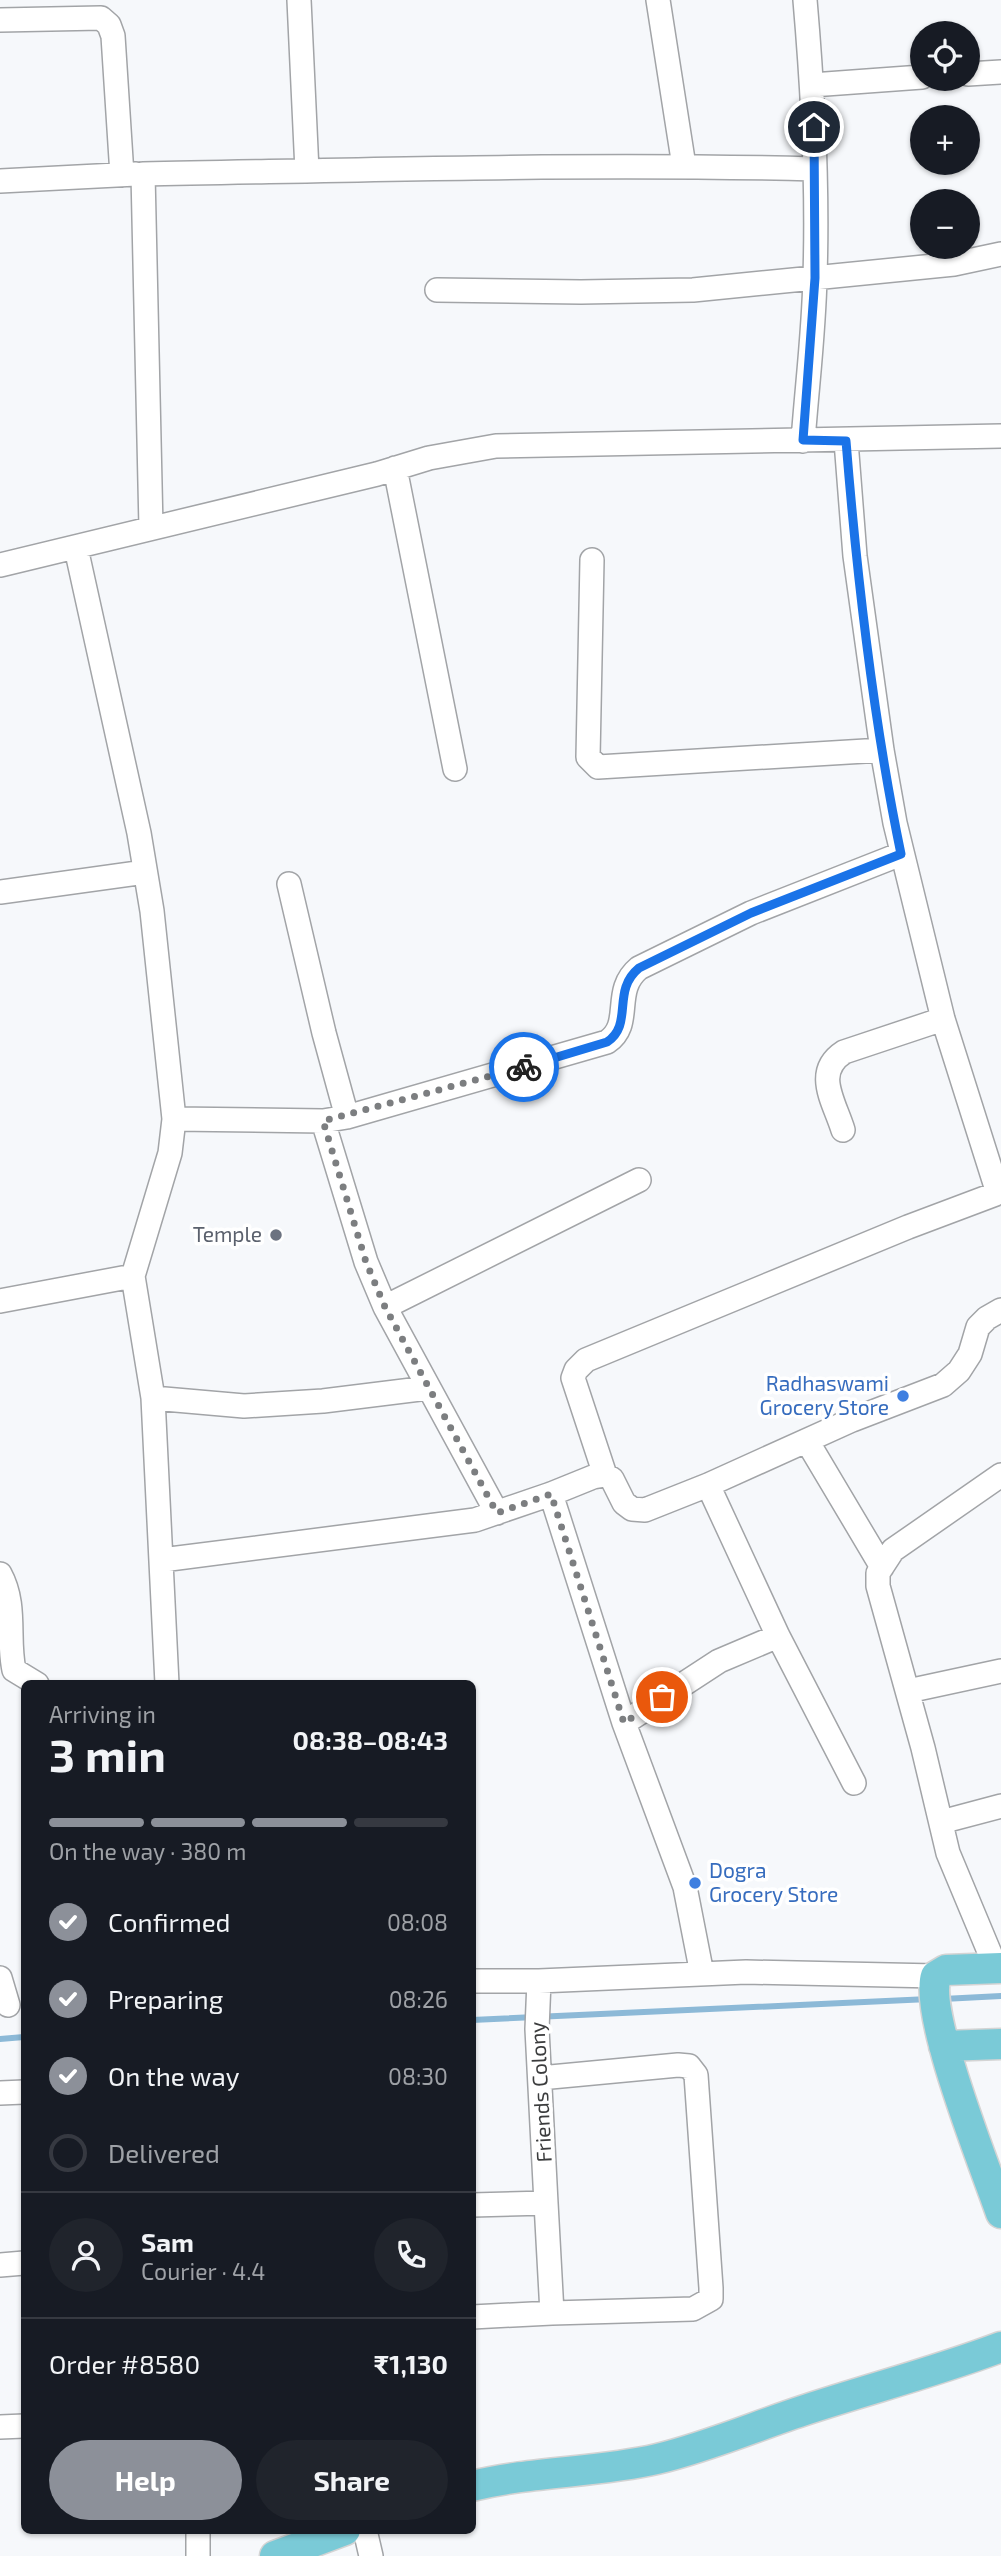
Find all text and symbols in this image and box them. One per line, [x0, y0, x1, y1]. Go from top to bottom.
map controls [910, 21, 980, 259]
button: locate [910, 21, 980, 91]
pin [784, 97, 844, 157]
button: + [910, 105, 980, 175]
icon: home [795, 108, 833, 146]
button: − [910, 189, 980, 259]
courier [489, 1032, 559, 1102]
icon: bike [505, 1048, 543, 1086]
place label: Temple [193, 1221, 262, 1246]
marker: Temple [268, 1227, 284, 1243]
place label: Radhaswami Grocery Store [760, 1370, 889, 1419]
marker: Radhaswami Grocery Store [895, 1388, 911, 1404]
pin [632, 1667, 692, 1727]
icon: bag [643, 1678, 681, 1716]
text: Arriving in [49, 1700, 156, 1728]
text: 08:38–08:43 [293, 1724, 448, 1755]
text: 3 min [49, 1726, 166, 1781]
text: On the way · 380 m [49, 1837, 246, 1865]
place label: Dogra Grocery Store [709, 1857, 838, 1906]
marker: Dogra Grocery Store [687, 1875, 703, 1891]
icon: check [49, 1903, 87, 1941]
text: Confirmed [108, 1906, 231, 1937]
text: 08:08 [387, 1908, 448, 1936]
icon: check [49, 1980, 87, 2018]
text: Preparing [108, 1983, 223, 2014]
text: 08:26 [389, 1985, 448, 2013]
street label: Friends Colony [523, 2021, 556, 2163]
icon: check [49, 2057, 87, 2095]
text: On the way [108, 2060, 239, 2091]
text: 08:30 [388, 2062, 448, 2090]
text: Delivered [108, 2137, 220, 2168]
button: person [49, 2218, 123, 2292]
button: phone [374, 2218, 448, 2292]
text: Sam [141, 2226, 194, 2257]
text: Courier · 4.4 [141, 2257, 265, 2285]
text: Order #8580 [49, 2348, 200, 2379]
text: ₹1,130 [374, 2348, 448, 2379]
button: Help [49, 2440, 242, 2520]
button: Share [256, 2440, 448, 2520]

